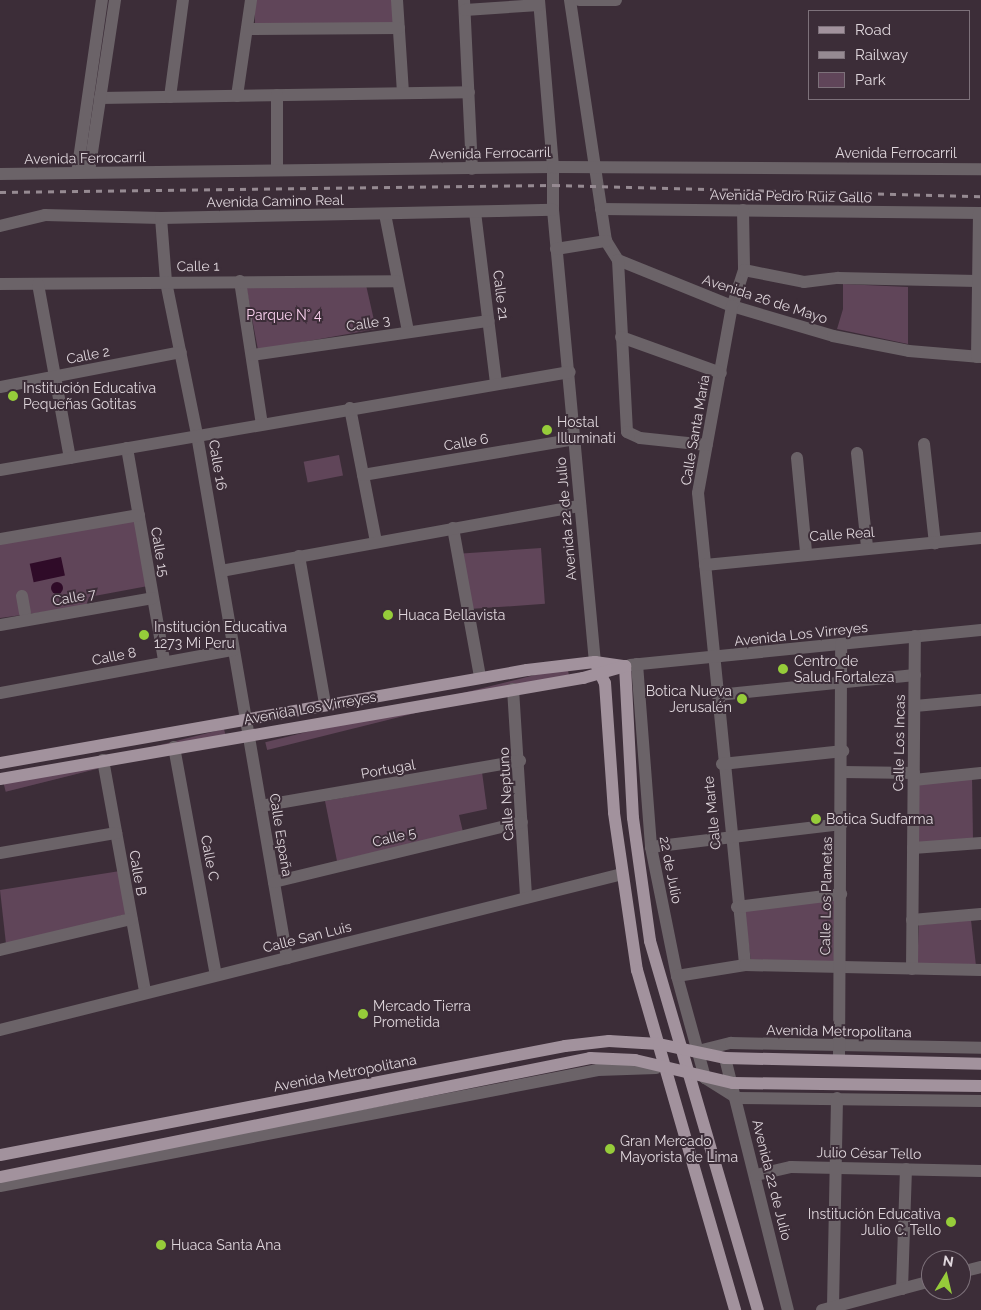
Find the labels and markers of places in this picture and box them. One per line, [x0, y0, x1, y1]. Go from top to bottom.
place label: Institución Educativa Pequeñas Gotitas [23, 380, 156, 412]
marker: Institución Educativa Pequeñas Gotitas [7, 390, 19, 402]
place label: Hostal Illuminati [557, 414, 616, 447]
marker: Hostal Illuminati [541, 424, 553, 436]
place label: Huaca Bellavista [398, 607, 505, 623]
marker: Huaca Bellavista [382, 609, 394, 621]
place label: Institución Educativa 1273 Mi Peru [154, 619, 287, 652]
marker: Institución Educativa 1273 Mi Peru [138, 629, 150, 641]
place label: Centro de Salud Fortaleza [794, 653, 894, 686]
marker: Centro de Salud Fortaleza [776, 662, 790, 676]
place label: Botica Nueva Jerusalén [646, 683, 732, 716]
marker: Botica Nueva Jerusalén [736, 693, 748, 705]
place label: Botica Sudfarma [826, 811, 933, 827]
marker: Botica Sudfarma [810, 813, 822, 825]
place label: Mercado Tierra Prometida [373, 998, 471, 1030]
marker: Mercado Tierra Prometida [357, 1008, 369, 1020]
place label: Gran Mercado Mayorista de Lima [620, 1133, 738, 1166]
marker: Gran Mercado Mayorista de Lima [604, 1143, 616, 1155]
place label: Institución Educativa Julio C. Tello [808, 1206, 941, 1238]
marker: Institución Educativa Julio C. Tello [945, 1216, 957, 1228]
place label: Huaca Santa Ana [171, 1237, 282, 1253]
marker: Huaca Santa Ana [155, 1239, 167, 1251]

